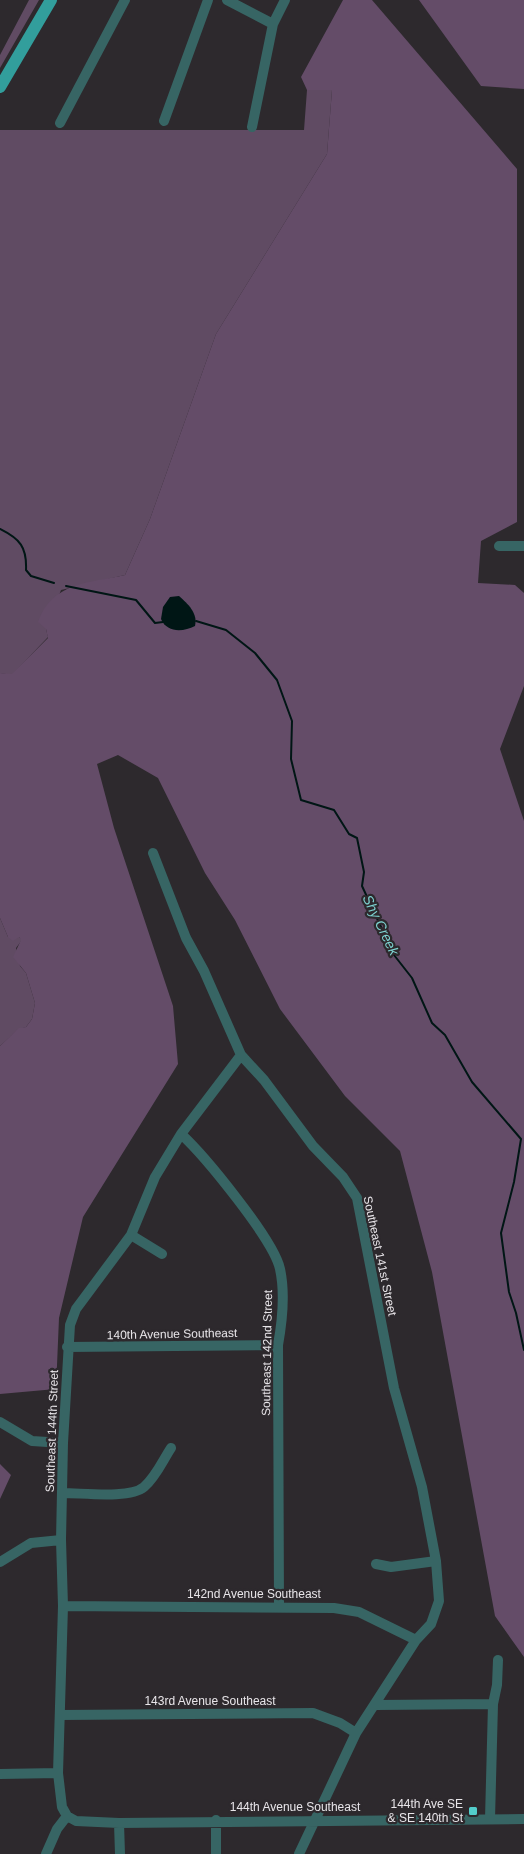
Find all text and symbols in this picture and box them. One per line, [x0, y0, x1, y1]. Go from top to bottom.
water label: Shy Creek [359, 892, 403, 959]
street label: Southeast 141st Street [360, 1195, 400, 1318]
street label: Southeast 142nd Street [259, 1289, 275, 1416]
street label: 140th Avenue Southeast [107, 1326, 238, 1342]
street label: Southeast 144th Street [43, 1369, 61, 1493]
street label: 142nd Avenue Southeast [187, 1587, 322, 1601]
street label: 143rd Avenue Southeast [144, 1694, 276, 1708]
place label: 144th Ave SE & SE 140th St [388, 1797, 464, 1825]
street label: 144th Avenue Southeast [230, 1800, 361, 1814]
marker: 144th Ave SE & SE 140th St [467, 1805, 479, 1817]

